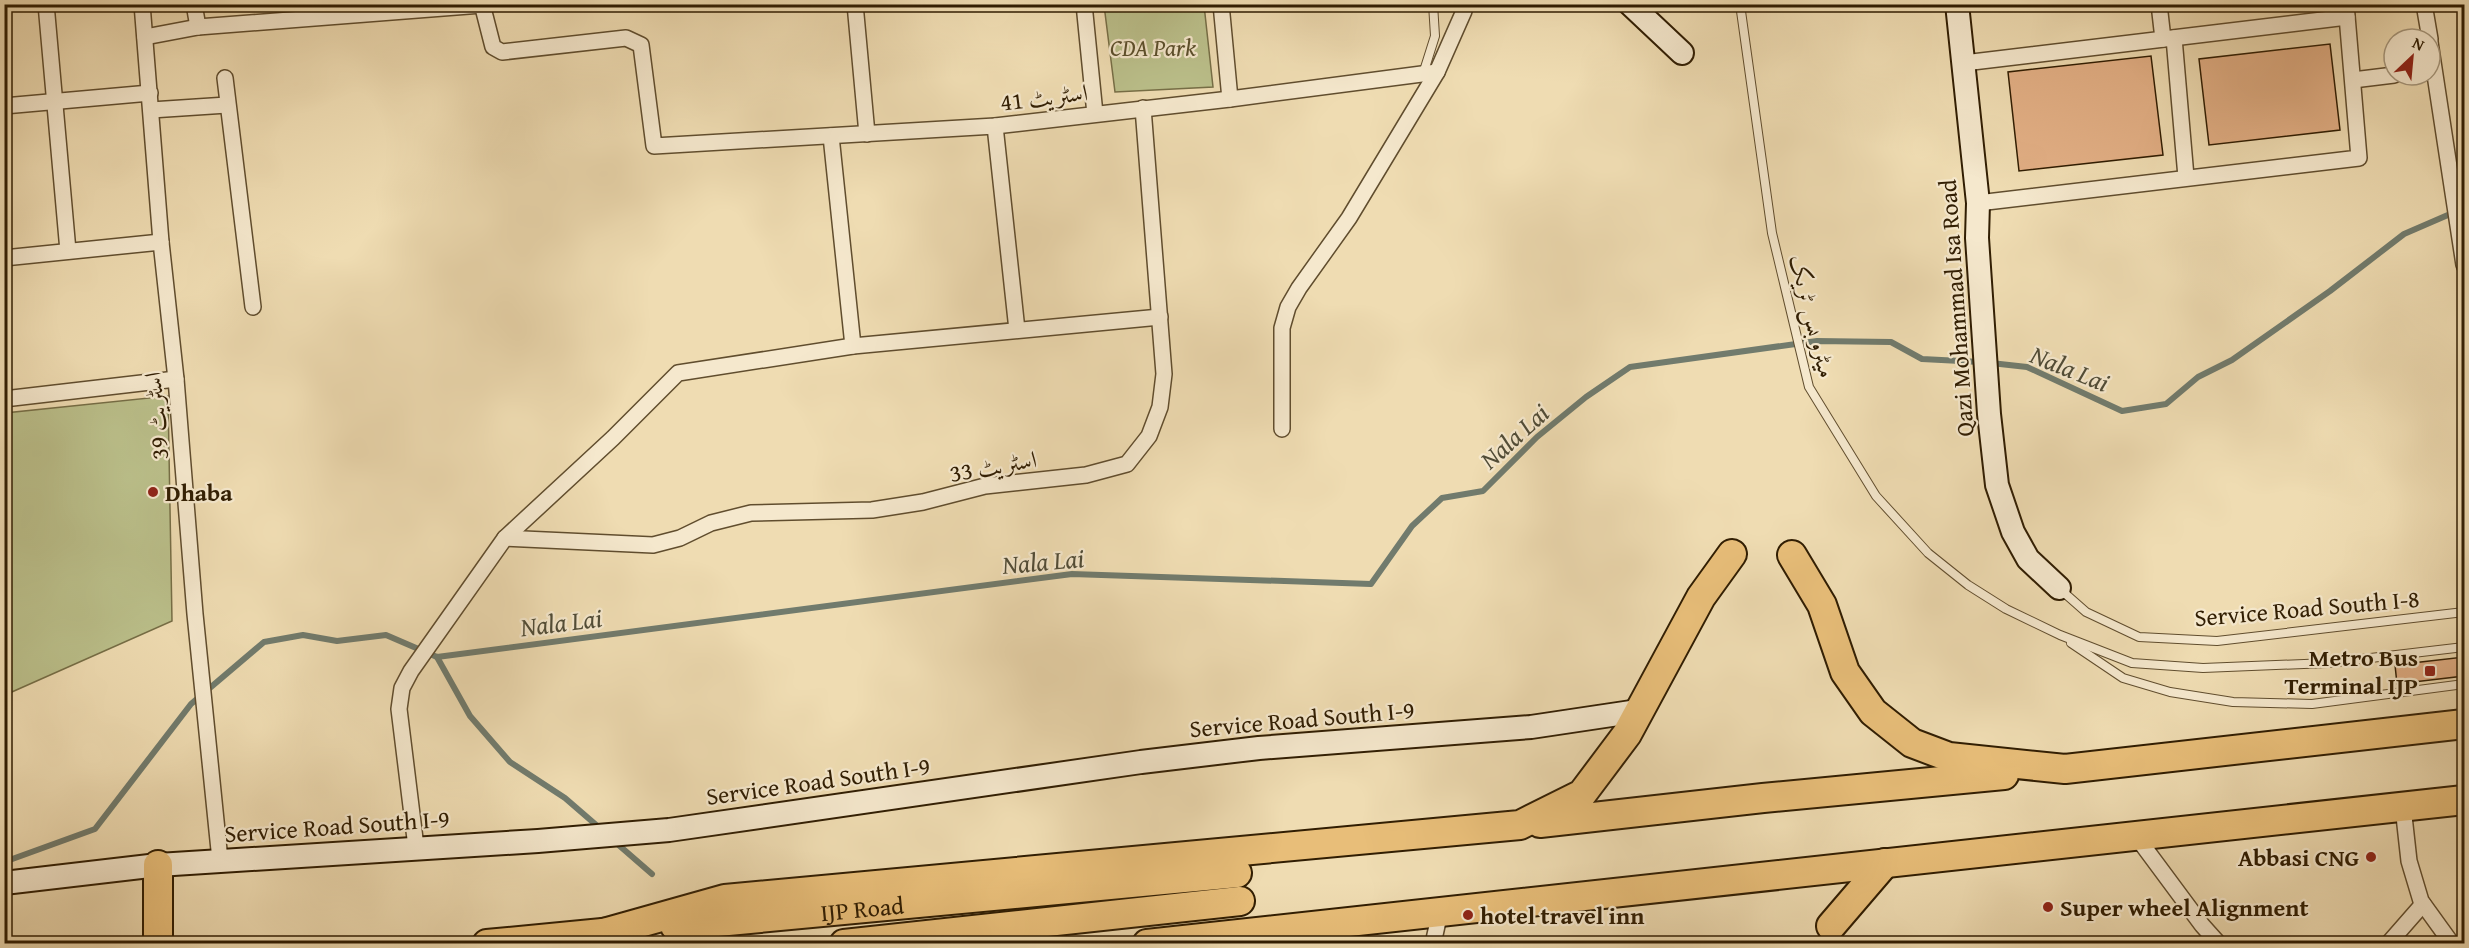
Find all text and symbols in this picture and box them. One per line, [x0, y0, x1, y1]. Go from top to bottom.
north arrow [2382, 27, 2442, 87]
park label: CDA Park [1110, 30, 1196, 65]
text: N [2409, 30, 2429, 57]
street label: اسٹریٹ 41 [998, 74, 1090, 120]
street label: Qazi Mohammad Isa Road [1930, 178, 1982, 438]
street label: میٹرو بس ٹریک [1781, 251, 1845, 381]
water label: Nala Lai [2024, 334, 2116, 402]
street label: اسٹریٹ 39 [135, 371, 177, 461]
water label: Nala Lai [1470, 394, 1558, 479]
street label: اسٹریٹ 33 [947, 441, 1039, 491]
place label: Dhaba [165, 475, 233, 510]
marker: Dhaba [146, 485, 160, 499]
water label: Nala Lai [999, 538, 1086, 584]
street label: Service Road South I-8 [2193, 581, 2421, 635]
water label: Nala Lai [517, 598, 604, 646]
place label: Metro Bus Terminal IJP [2284, 640, 2418, 703]
marker: Metro Bus Terminal IJP [2423, 664, 2437, 678]
street label: Service Road South I-9 [1188, 692, 1416, 746]
street label: Service Road South I-9 [704, 748, 932, 814]
street label: Service Road South I-9 [223, 801, 451, 851]
place label: Abbasi CNG [2238, 840, 2359, 875]
marker: Abbasi CNG [2364, 850, 2378, 864]
street label: IJP Road [819, 887, 906, 930]
place label: Super wheel Alignment [2060, 890, 2309, 925]
place label: hotel travel inn [1480, 898, 1644, 933]
marker: Super wheel Alignment [2041, 900, 2055, 914]
marker: hotel travel inn [1461, 908, 1475, 922]

